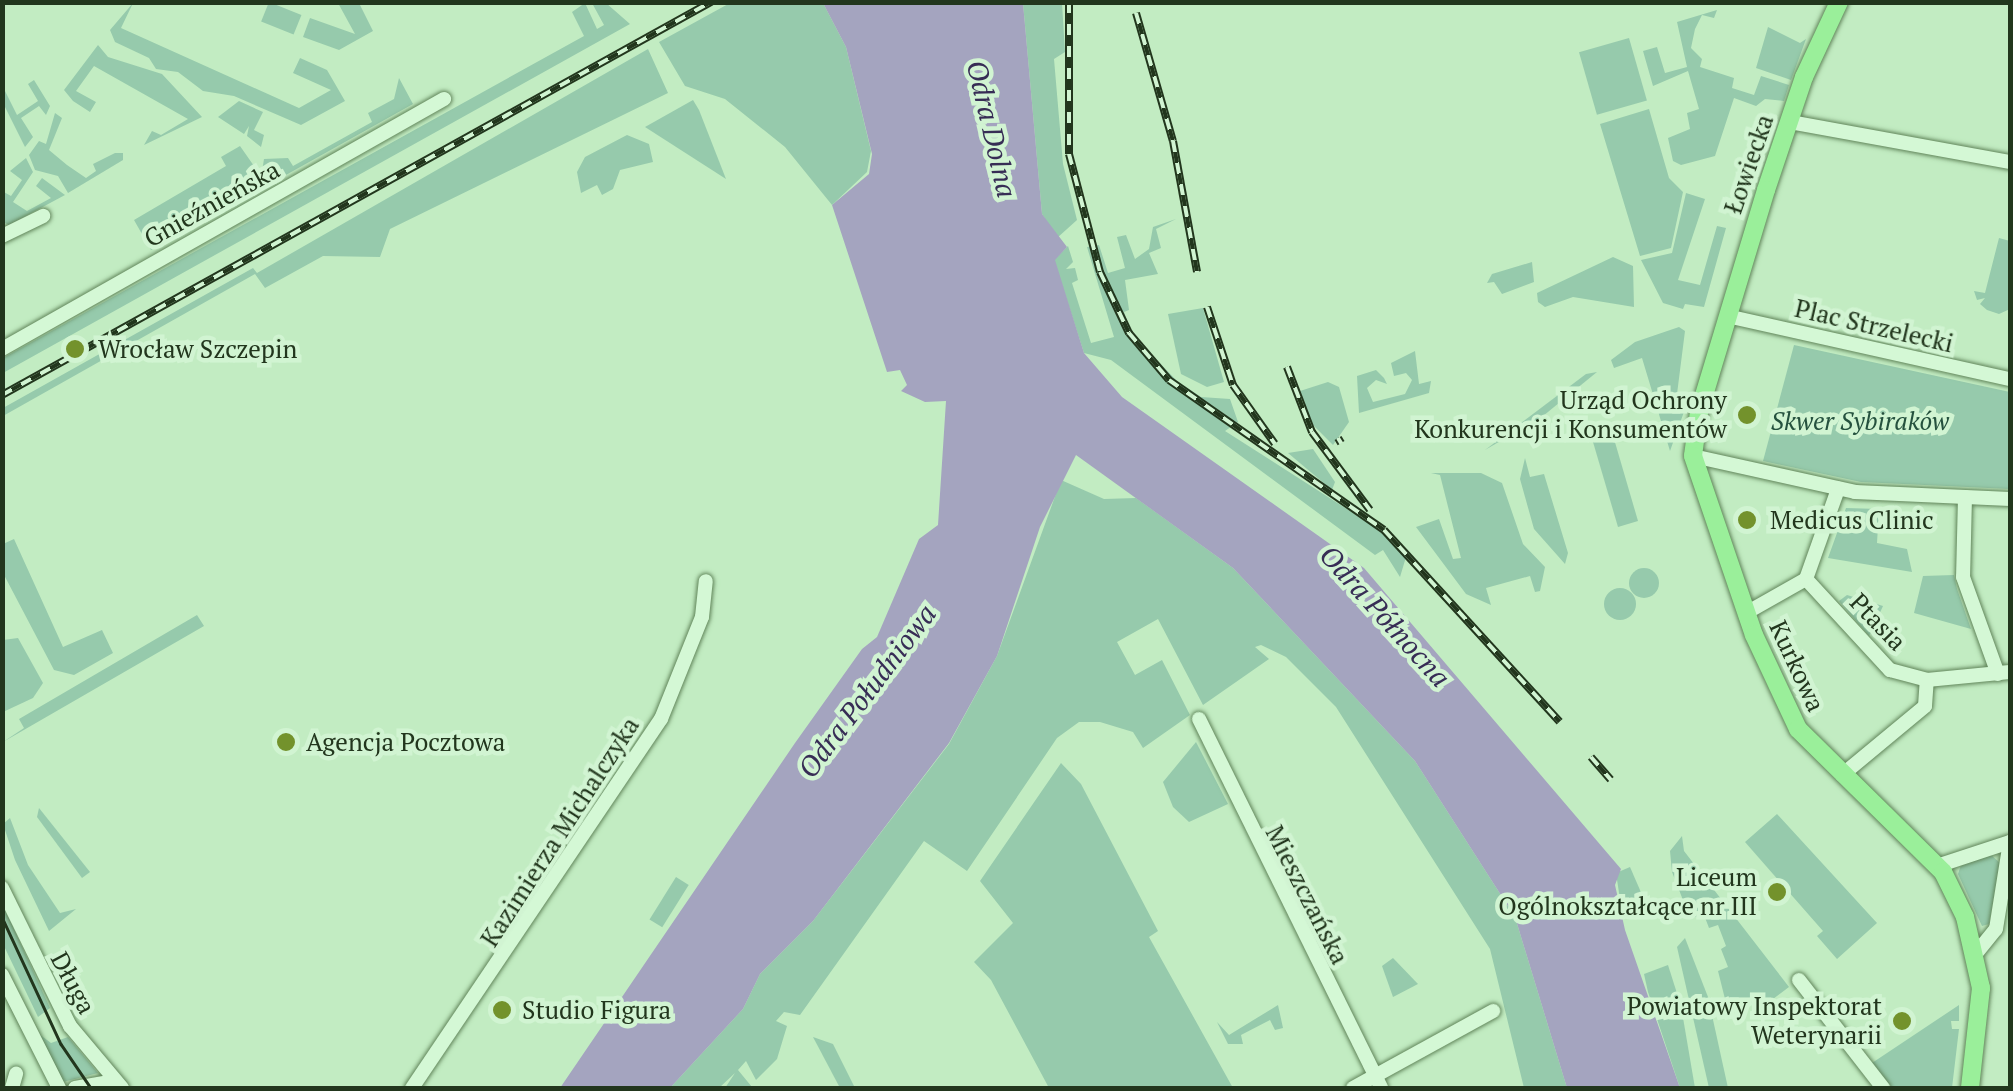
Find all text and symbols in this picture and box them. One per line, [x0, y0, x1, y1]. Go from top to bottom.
water label: Odra Dolna [960, 57, 1024, 201]
street label: Łowiecka [1718, 111, 1780, 217]
street label: Gnieźnieńska [139, 154, 285, 254]
street label: Plac Strzelecki [1792, 293, 1956, 359]
place label: Wrocław Szczepin [98, 334, 297, 364]
marker: Wrocław Szczepin [62, 336, 88, 362]
place label: Urząd Ochrony Konkurencji i Konsumentów [1414, 386, 1727, 445]
marker: Urząd Ochrony Konkurencji i Konsumentów [1736, 404, 1758, 426]
park label: Skwer Sybiraków [1771, 406, 1949, 436]
place label: Medicus Clinic [1770, 505, 1934, 535]
marker: Medicus Clinic [1734, 507, 1760, 533]
water label: Odra Północna [1313, 538, 1457, 694]
street label: Ptasia [1844, 587, 1912, 657]
water label: Odra Południowa [791, 598, 943, 784]
street label: Kurkowa [1763, 616, 1831, 716]
street label: Kazimierza Michalczyka [475, 712, 645, 952]
place label: Agencja Pocztowa [306, 727, 505, 757]
marker: Agencja Pocztowa [275, 731, 297, 753]
street label: Mieszczańska [1259, 821, 1355, 969]
place label: Liceum Ogólnokształcące nr III [1498, 863, 1757, 922]
marker: Liceum Ogólnokształcące nr III [1766, 881, 1788, 903]
street label: Długa [44, 947, 102, 1019]
place label: Powiatowy Inspektorat Weterynarii [1627, 992, 1882, 1051]
place label: Studio Figura [522, 995, 671, 1025]
marker: Studio Figura [491, 999, 513, 1021]
marker: Powiatowy Inspektorat Weterynarii [1891, 1010, 1913, 1032]

